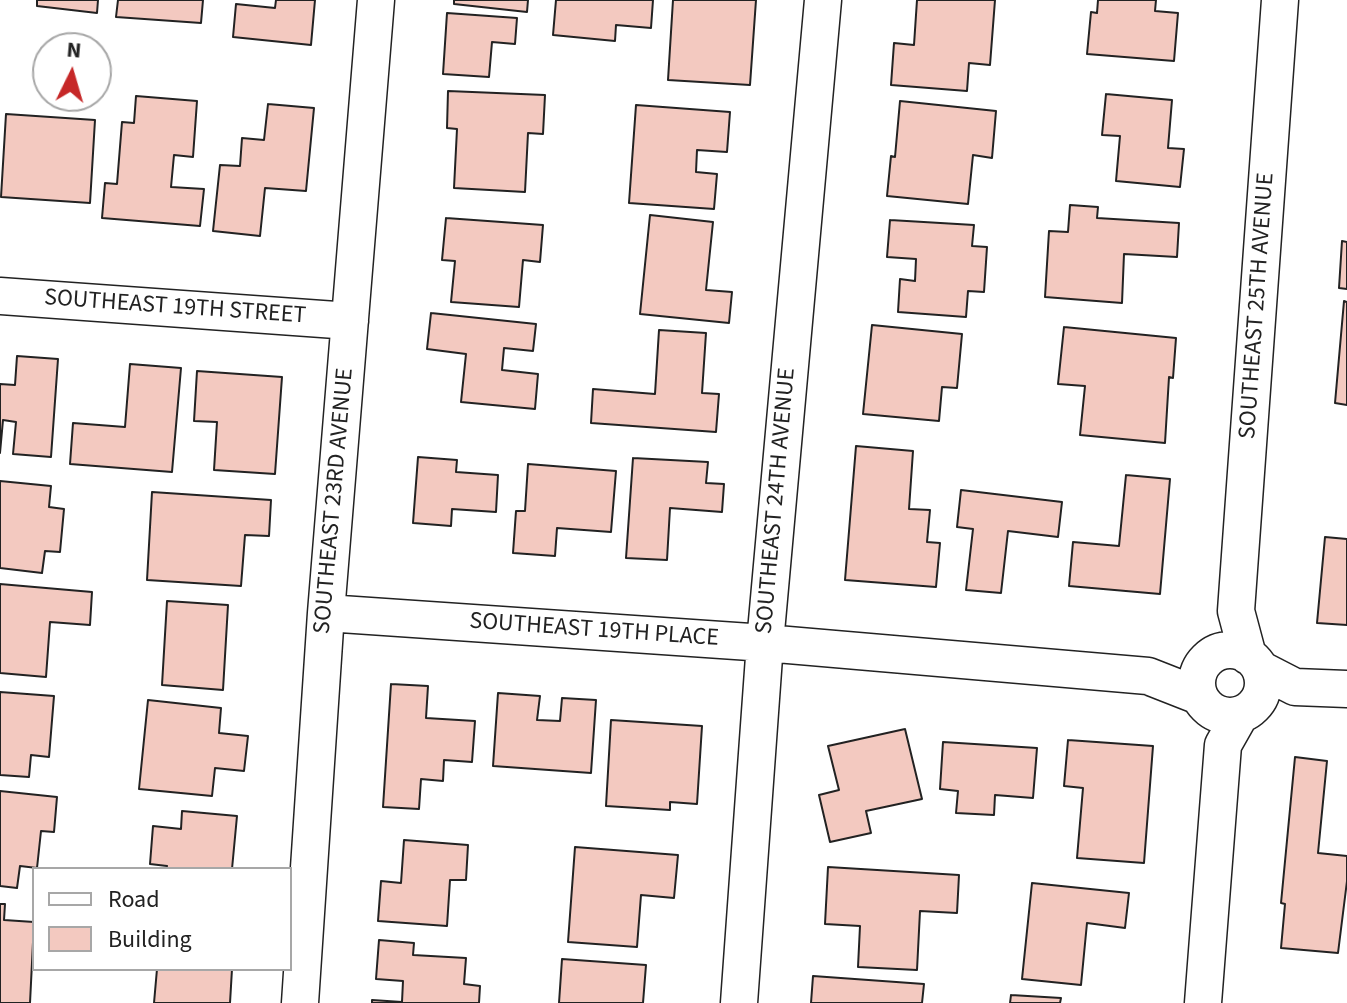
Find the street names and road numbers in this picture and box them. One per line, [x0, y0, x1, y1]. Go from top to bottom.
street label: SOUTHEAST 25TH AVENUE [1234, 172, 1282, 440]
street label: SOUTHEAST 19TH STREET [43, 284, 307, 332]
street label: SOUTHEAST 23RD AVENUE [309, 367, 361, 635]
street label: SOUTHEAST 24TH AVENUE [751, 367, 803, 635]
street label: SOUTHEAST 19TH PLACE [468, 608, 720, 654]

